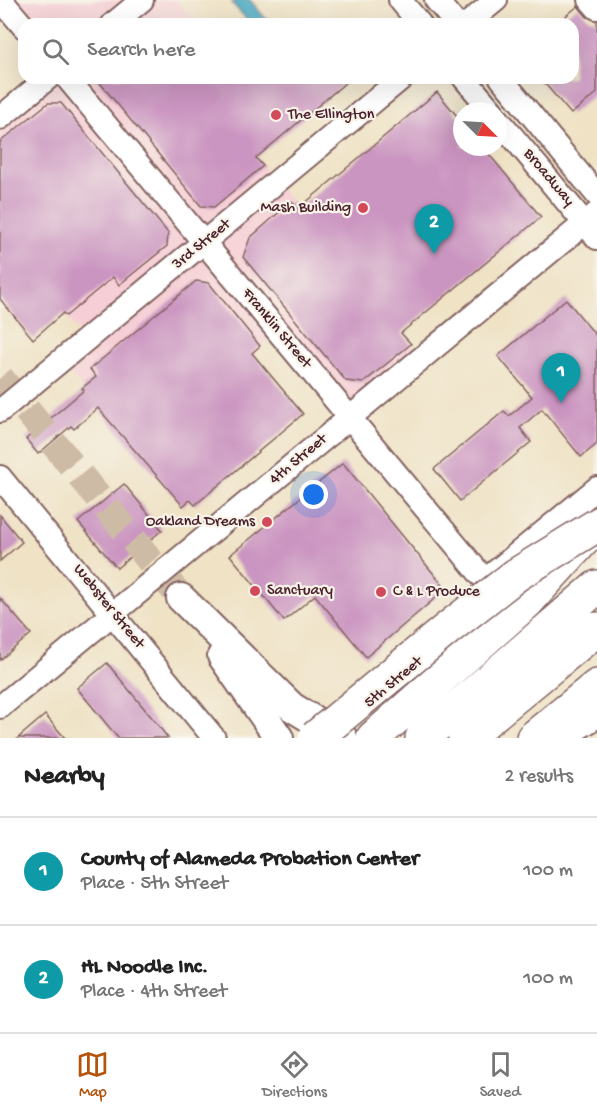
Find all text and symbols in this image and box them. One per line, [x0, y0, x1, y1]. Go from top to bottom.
search box [18, 18, 579, 84]
icon: search [39, 35, 72, 68]
text: Search here [87, 38, 195, 64]
north arrow [453, 102, 507, 156]
place label: The Ellington [287, 106, 375, 125]
marker: The Ellington [269, 108, 283, 122]
street label: Broadway [518, 144, 578, 211]
place label: Mash Building [261, 199, 351, 218]
marker: Mash Building [356, 201, 370, 215]
pin: 2 [414, 204, 454, 254]
street label: 3rd Street [168, 215, 236, 275]
street label: Franklin Street [236, 284, 316, 374]
pin: 1 [542, 354, 580, 403]
street label: 4th Street [266, 430, 333, 490]
your location [299, 480, 328, 509]
place label: Oakland Dreams [146, 513, 256, 532]
marker: Oakland Dreams [260, 515, 274, 529]
street label: Webster Street [68, 561, 149, 654]
place label: Sanctuary [267, 582, 333, 601]
place label: C & L Produce [393, 583, 480, 602]
marker: Sanctuary [248, 584, 262, 598]
marker: C & L Produce [374, 585, 388, 599]
street label: 5th Street [361, 652, 428, 713]
text: Nearby [24, 762, 105, 793]
text: 2 results [504, 766, 573, 789]
text: County of Alameda Probation Center [81, 847, 419, 873]
text: 1 [39, 860, 48, 883]
text: 100 m [523, 860, 573, 883]
text: Place · 5th Street [81, 873, 228, 896]
text: HL Noodle Inc. [81, 955, 208, 981]
text: 2 [39, 968, 48, 991]
text: 100 m [523, 968, 573, 991]
text: Place · 4th Street [81, 981, 227, 1004]
tab: Map [76, 1048, 109, 1103]
tab: Directions [262, 1048, 327, 1103]
tab: Saved [480, 1048, 521, 1103]

